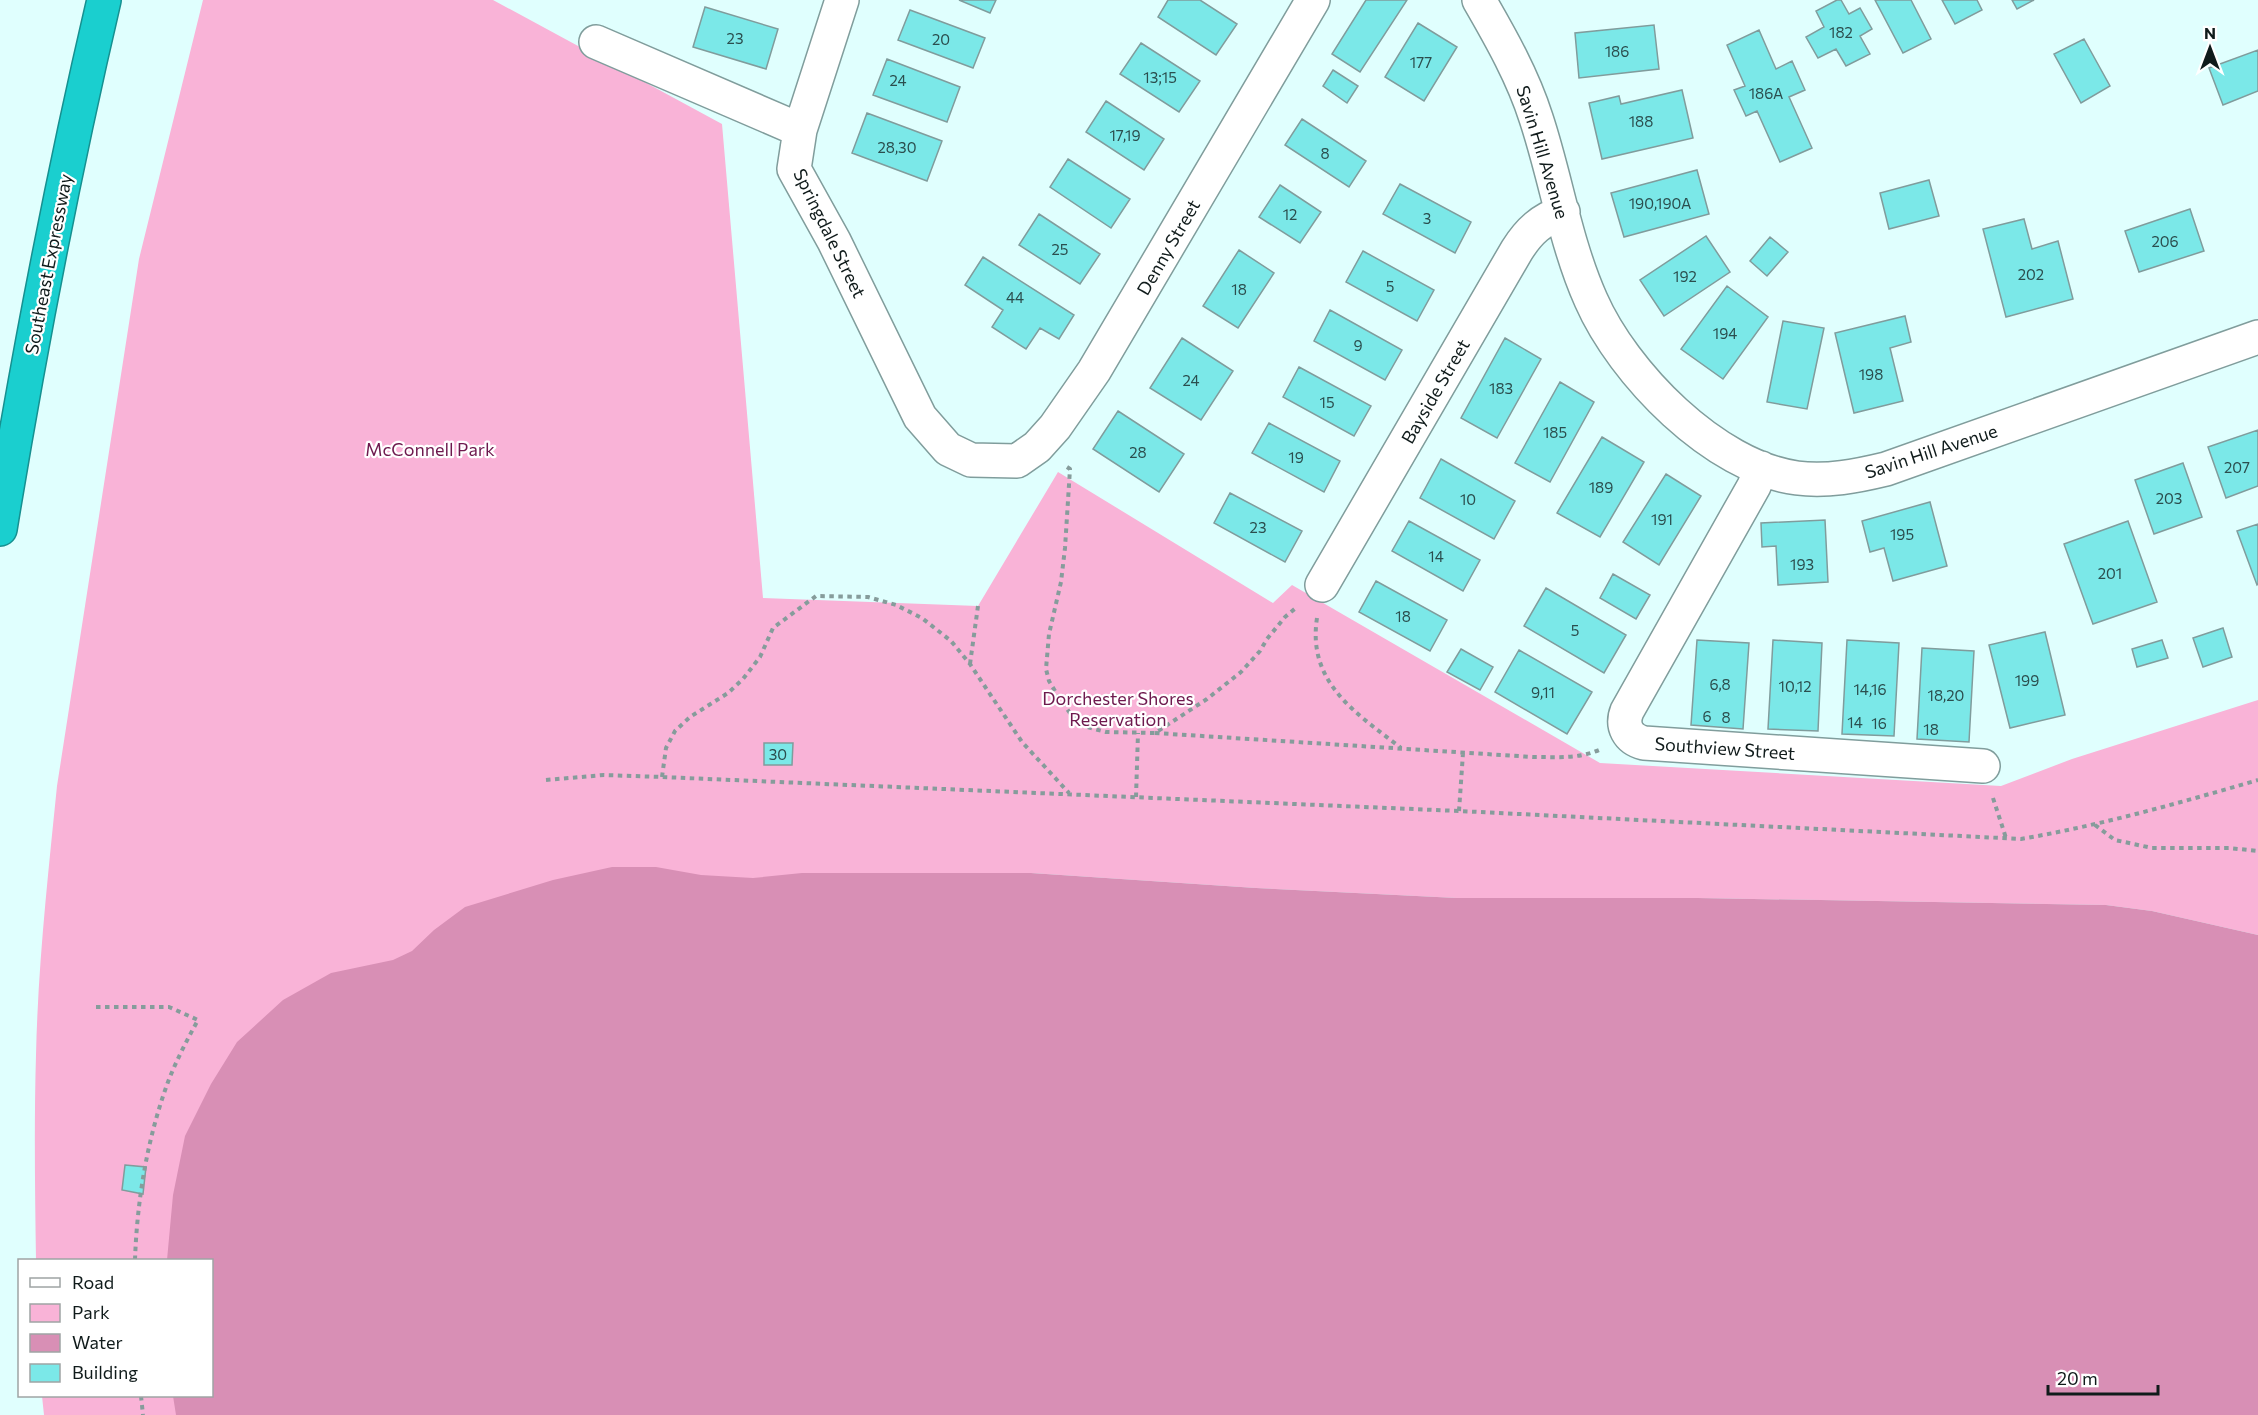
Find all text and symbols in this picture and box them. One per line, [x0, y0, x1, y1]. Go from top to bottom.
north arrow [2180, 18, 2240, 78]
house number: 182 [1829, 23, 1853, 41]
text: N [2204, 23, 2216, 42]
house number: 23 [727, 29, 743, 47]
house number: 20 [932, 30, 950, 48]
house number: 186 [1605, 42, 1629, 60]
house number: 177 [1410, 53, 1432, 71]
house number: 13;15 [1143, 68, 1177, 86]
house number: 24 [889, 71, 907, 89]
street label: Savin Hill Avenue [1512, 83, 1574, 221]
house number: 186A [1749, 84, 1783, 102]
house number: 188 [1629, 112, 1653, 130]
house number: 17,19 [1109, 126, 1141, 144]
house number: 28,30 [878, 138, 916, 156]
house number: 8 [1320, 144, 1330, 162]
street label: Springdale Street [789, 165, 871, 301]
street label: Southeast Expressway [20, 172, 76, 356]
house number: 190,190A [1629, 194, 1691, 212]
street label: Denny Street [1132, 195, 1204, 299]
house number: 12 [1283, 205, 1297, 223]
house number: 3 [1423, 209, 1431, 227]
house number: 206 [2151, 232, 2179, 250]
house number: 25 [1052, 240, 1068, 258]
house number: 202 [2018, 265, 2044, 283]
house number: 192 [1673, 267, 1697, 285]
house number: 5 [1386, 277, 1394, 295]
house number: 18 [1231, 280, 1247, 298]
house number: 44 [1006, 288, 1024, 306]
house number: 194 [1713, 324, 1737, 342]
street label: Bayside Street [1396, 335, 1474, 447]
house number: 9 [1353, 336, 1363, 354]
house number: 198 [1859, 365, 1883, 383]
house number: 24 [1182, 371, 1200, 389]
house number: 183 [1489, 379, 1513, 397]
house number: 15 [1319, 393, 1335, 411]
street label: Savin Hill Avenue [1862, 419, 2000, 483]
house number: 185 [1543, 423, 1567, 441]
park label: McConnell Park [365, 438, 495, 460]
house number: 28 [1129, 443, 1147, 461]
house number: 19 [1288, 448, 1304, 466]
house number: 207 [2224, 458, 2250, 476]
house number: 189 [1589, 478, 1613, 496]
house number: 203 [2156, 489, 2182, 507]
house number: 10 [1460, 490, 1476, 508]
house number: 191 [1651, 510, 1673, 528]
house number: 23 [1250, 518, 1266, 536]
house number: 195 [1890, 525, 1914, 543]
house number: 14 [1428, 547, 1444, 565]
house number: 193 [1790, 555, 1814, 573]
house number: 201 [2098, 564, 2122, 582]
house number: 18 [1395, 607, 1411, 625]
house number: 5 [1571, 621, 1579, 639]
house number: 199 [2015, 671, 2039, 689]
house number: 6,8 [1709, 675, 1731, 693]
house number: 10,12 [1779, 677, 1811, 695]
house number: 14,16 [1853, 680, 1887, 698]
house number: 9,11 [1531, 683, 1555, 701]
house number: 18,20 [1928, 686, 1964, 704]
park label: Dorchester Shores Reservation [1042, 687, 1194, 730]
house number: 6 [1702, 707, 1712, 725]
house number: 8 [1721, 708, 1731, 726]
house number: 14 [1847, 713, 1863, 731]
house number: 16 [1871, 714, 1887, 732]
house number: 18 [1923, 720, 1939, 738]
street label: Southview Street [1654, 732, 1796, 764]
house number: 30 [769, 745, 787, 763]
legend [18, 1259, 213, 1397]
text: Road [72, 1271, 114, 1293]
text: Park [72, 1301, 110, 1323]
text: Water [72, 1331, 123, 1353]
scale bar [2048, 1358, 2158, 1396]
text: Building [72, 1361, 138, 1383]
text: 20 m [2057, 1367, 2098, 1389]

